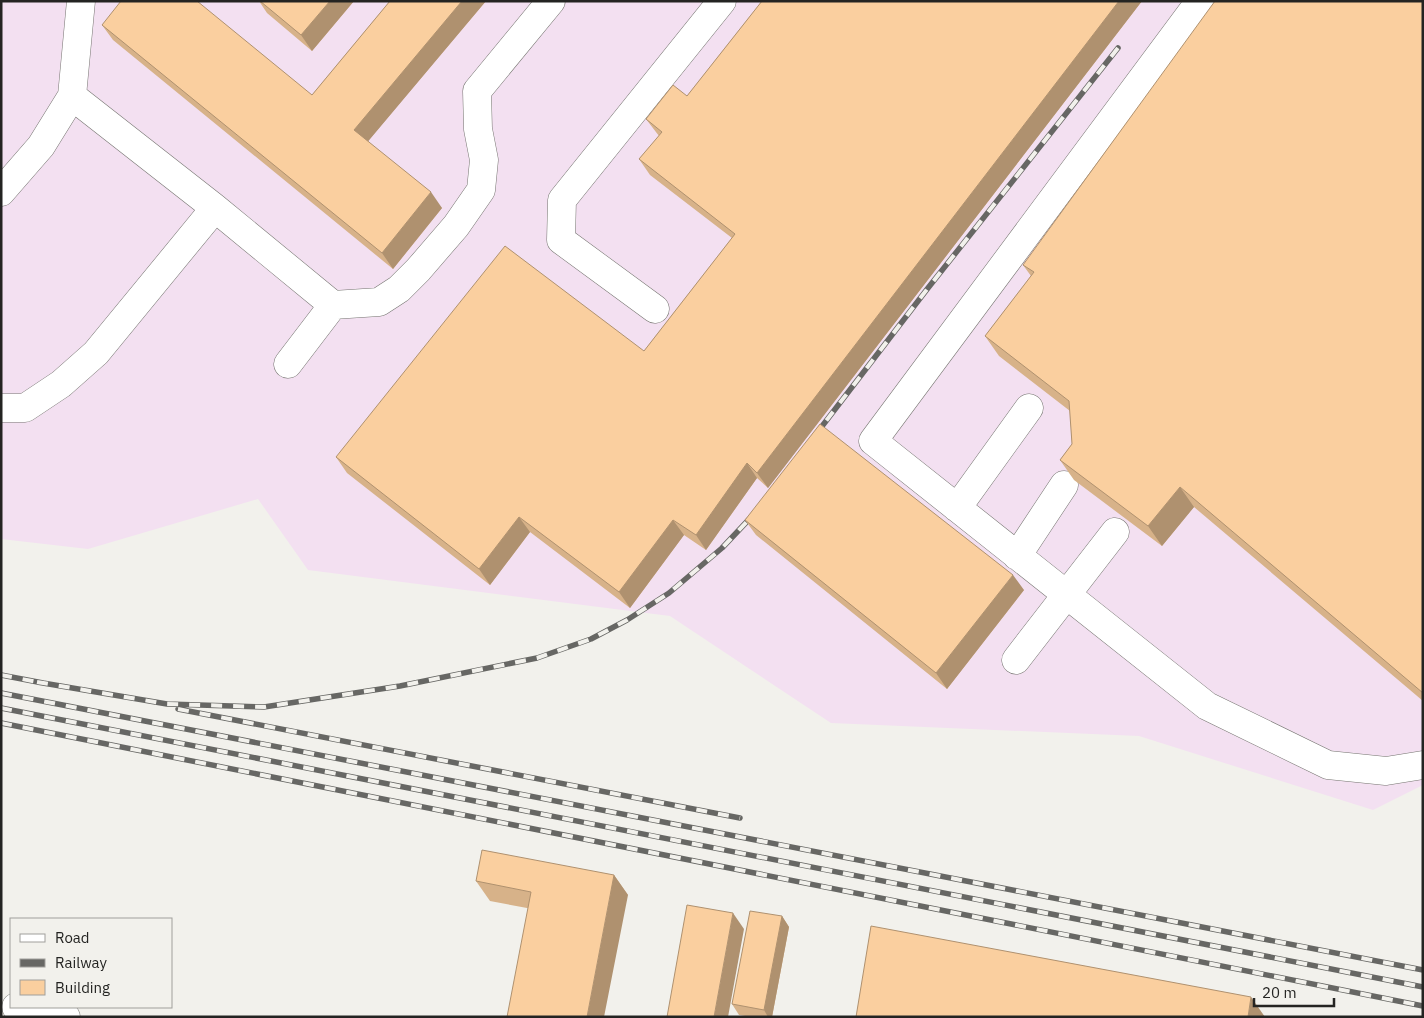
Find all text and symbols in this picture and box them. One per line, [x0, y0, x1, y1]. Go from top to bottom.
legend [10, 918, 172, 1008]
text: Road [55, 928, 90, 947]
text: Railway [55, 953, 108, 972]
scale bar [1254, 976, 1334, 1008]
text: Building [55, 978, 110, 997]
text: 20 m [1262, 983, 1297, 1002]

